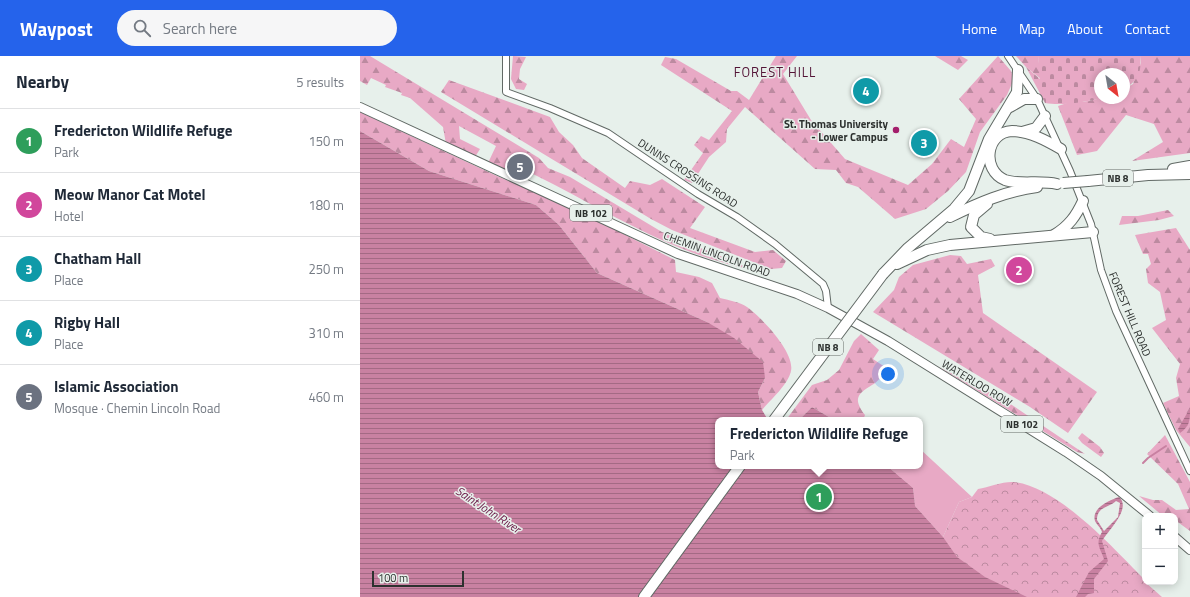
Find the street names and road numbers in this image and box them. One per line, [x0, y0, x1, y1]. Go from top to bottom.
street label: DUNNS CROSSING ROAD [635, 135, 741, 211]
road number: NB 8 [1103, 170, 1133, 186]
road number: NB 102 [570, 205, 612, 221]
street label: CHEMIN LINCOLN ROAD [661, 227, 773, 281]
street label: FOREST HILL ROAD [1105, 269, 1155, 359]
road number: NB 8 [813, 339, 843, 355]
street label: WATERLOO ROW [939, 356, 1016, 411]
road number: NB 102 [1001, 416, 1043, 432]

